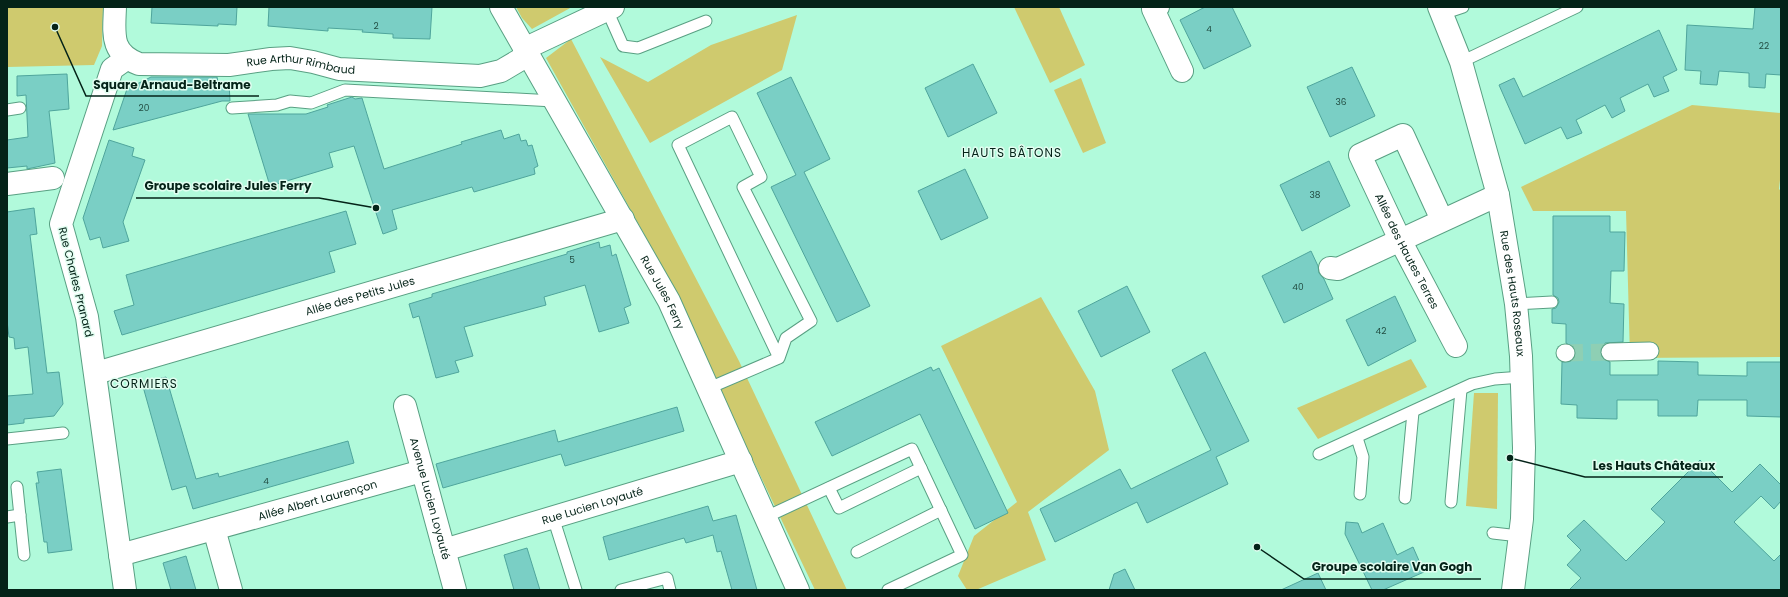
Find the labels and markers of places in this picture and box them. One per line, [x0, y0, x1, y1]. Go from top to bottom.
callout: Square Arnaud-Beltrame [86, 72, 259, 96]
callout: Groupe scolaire Jules Ferry [136, 174, 319, 198]
callout: Les Hauts Châteaux [1585, 453, 1723, 477]
callout: Groupe scolaire Van Gogh [1304, 555, 1481, 579]

